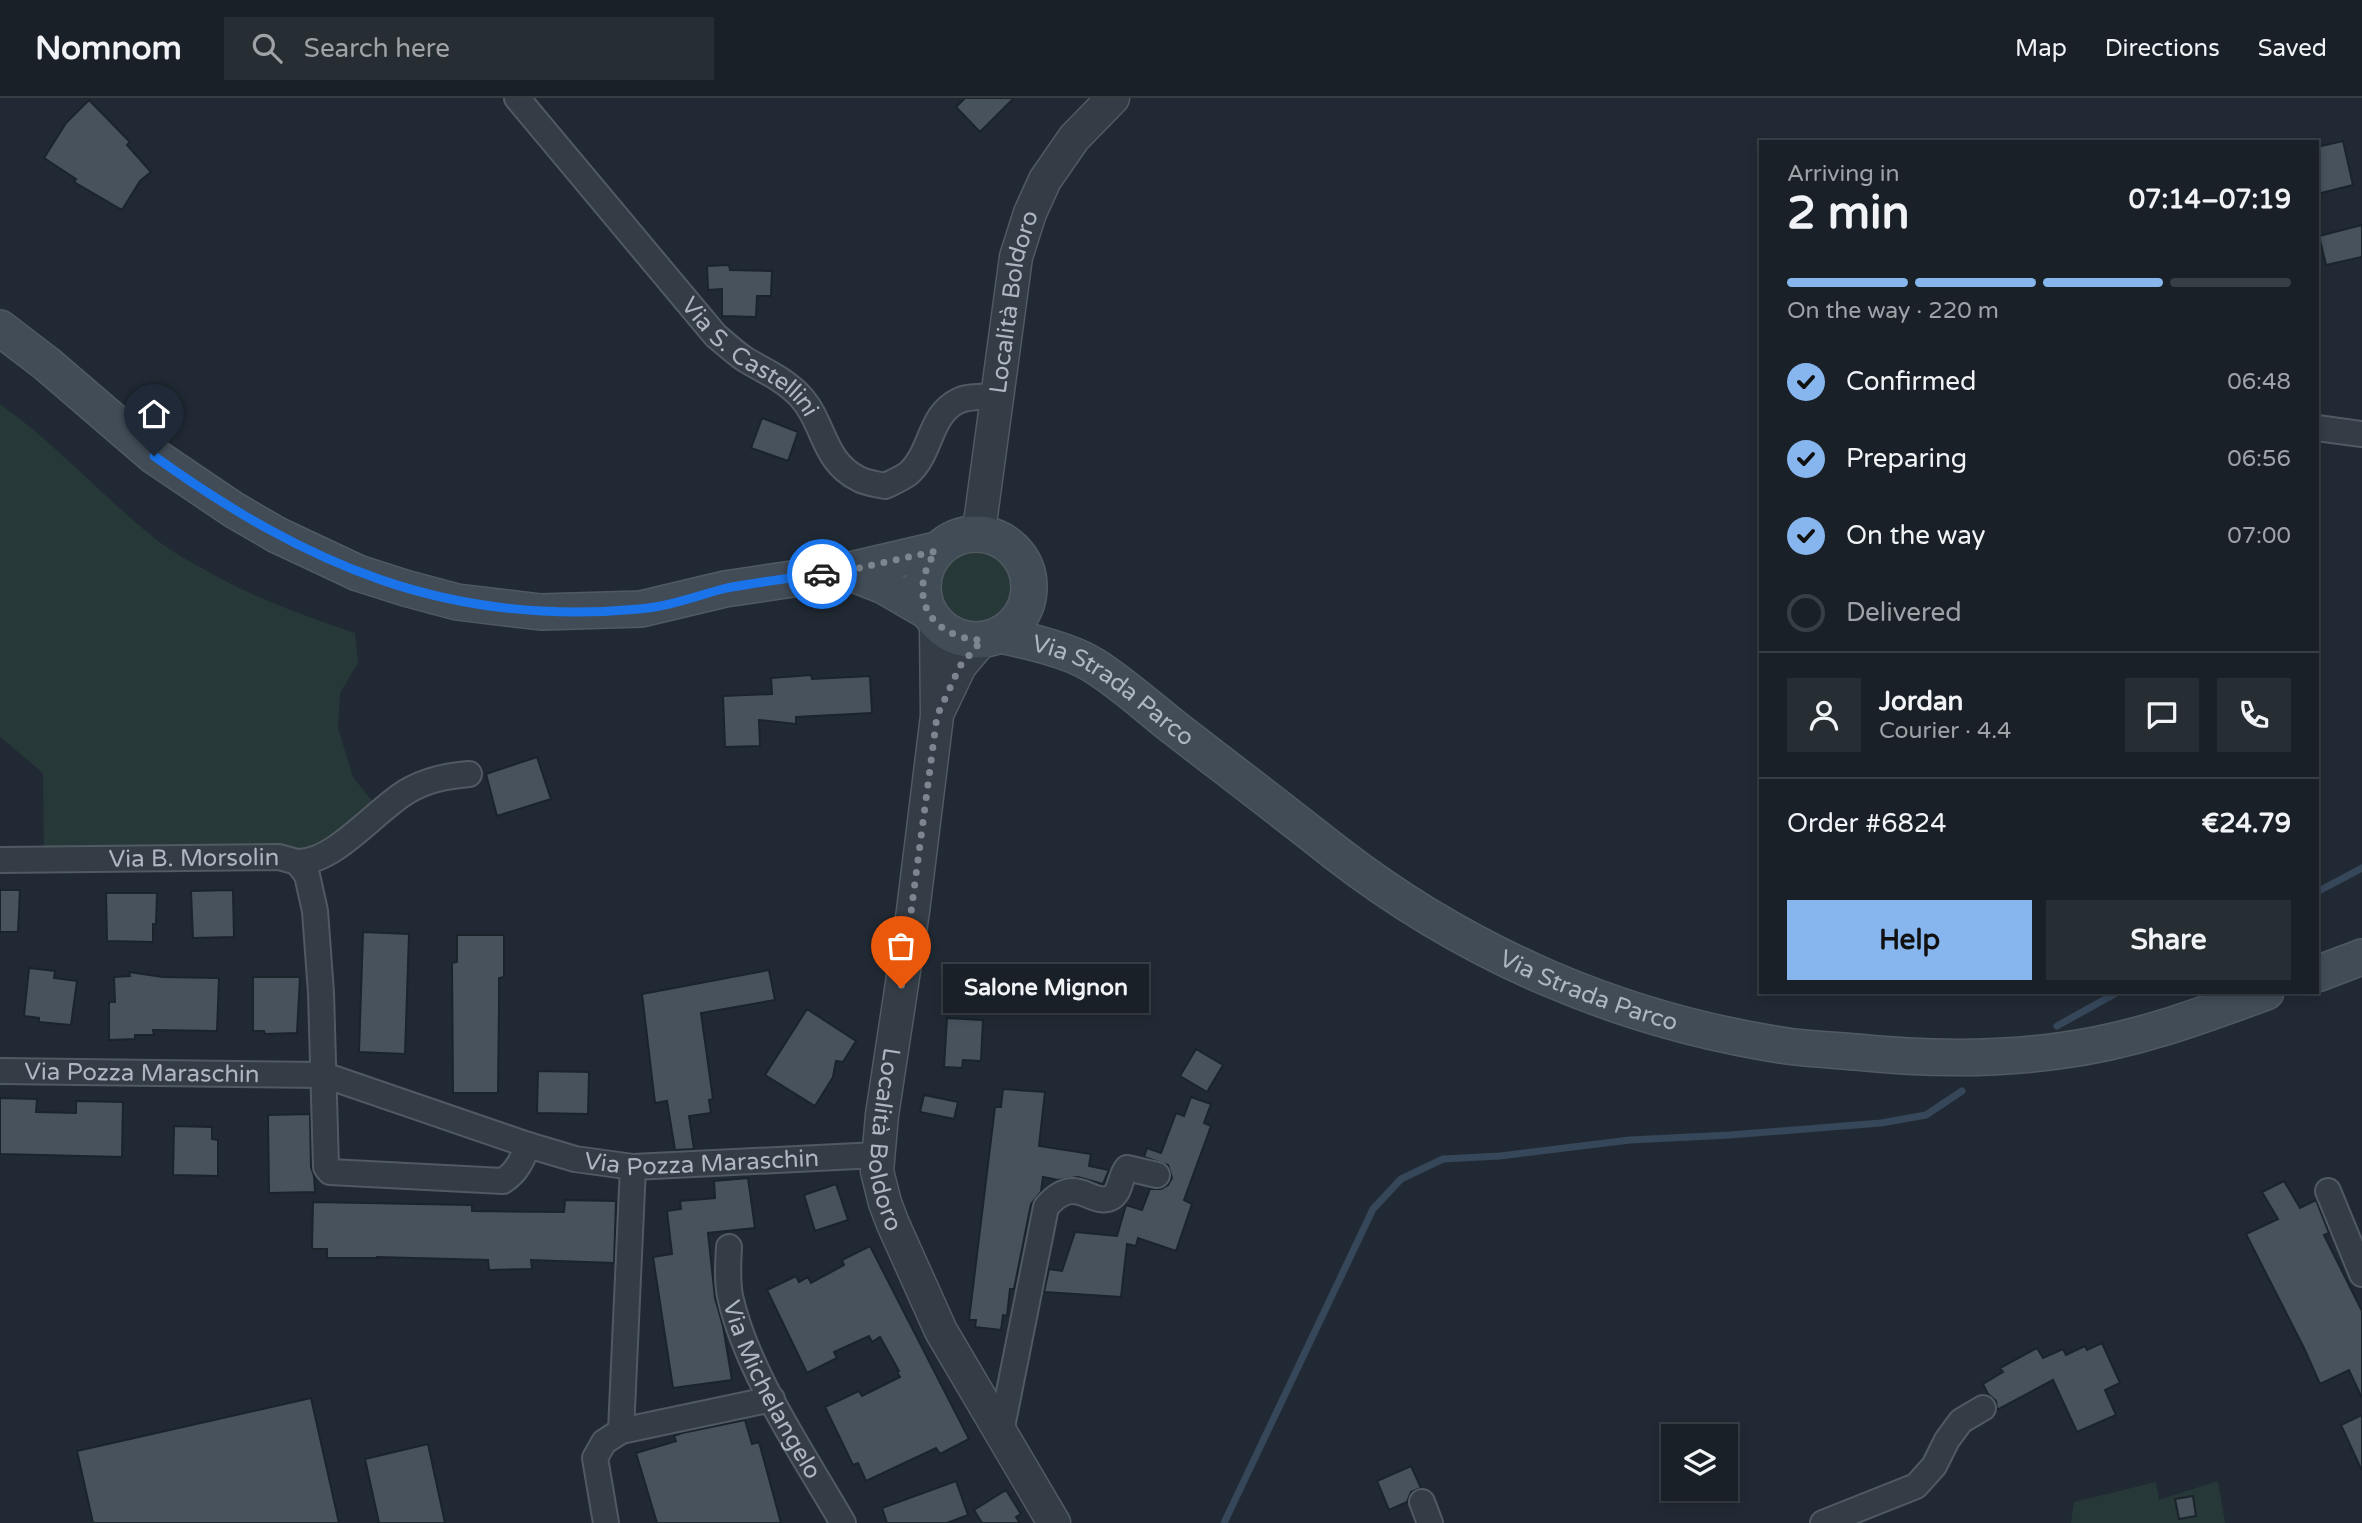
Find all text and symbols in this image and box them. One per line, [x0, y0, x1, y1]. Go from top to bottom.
search box [224, 17, 714, 80]
text: Nomnom [35, 29, 182, 68]
icon: search [248, 29, 286, 67]
text: Search here [304, 33, 450, 64]
text: Map [2015, 34, 2067, 63]
text: Directions [2105, 34, 2220, 63]
text: Saved [2258, 34, 2327, 63]
text: Arriving in [1787, 160, 1900, 188]
text: 07:14–07:19 [2129, 184, 2291, 215]
text: 2 min [1787, 186, 1910, 241]
street label: Località Boldoro [983, 207, 1044, 395]
street label: Via S. Castellini [675, 291, 825, 421]
text: On the way · 220 m [1787, 297, 1999, 325]
icon: check [1787, 363, 1825, 401]
text: Confirmed [1846, 366, 1976, 397]
text: 06:48 [2227, 368, 2291, 396]
pin [124, 384, 184, 456]
icon: home [135, 395, 173, 433]
icon: check [1787, 440, 1825, 478]
text: Preparing [1846, 443, 1967, 474]
text: 06:56 [2227, 445, 2291, 473]
icon: check [1787, 517, 1825, 555]
text: On the way [1846, 520, 1986, 551]
text: 07:00 [2227, 522, 2291, 550]
courier [787, 539, 857, 609]
icon: car [803, 555, 841, 593]
text: Delivered [1846, 597, 1962, 628]
street label: Via Strada Parco [1029, 628, 1200, 752]
button: person [1787, 678, 1861, 752]
button: chat [2125, 678, 2199, 752]
button: phone [2217, 678, 2291, 752]
text: Jordan [1879, 686, 1963, 717]
text: Courier · 4.4 [1879, 717, 2011, 745]
text: Order #6824 [1787, 808, 1947, 839]
text: €24.79 [2201, 808, 2291, 839]
street label: Via B. Morsolin [109, 842, 279, 873]
button: Help [1787, 900, 2032, 980]
button: Share [2046, 900, 2291, 980]
pin [871, 916, 931, 988]
icon: bag [882, 927, 920, 965]
street label: Via Strada Parco [1495, 943, 1681, 1037]
callout: Salone Mignon [943, 964, 1150, 1012]
text: Salone Mignon [964, 974, 1128, 1002]
street label: Località Boldoro [862, 1046, 909, 1235]
street label: Via Pozza Maraschin [24, 1057, 260, 1089]
street label: Via Pozza Maraschin [583, 1143, 820, 1182]
street label: Via Michelangelo [717, 1297, 828, 1484]
map controls [1661, 1424, 1738, 1501]
button: layers [1661, 1424, 1738, 1501]

